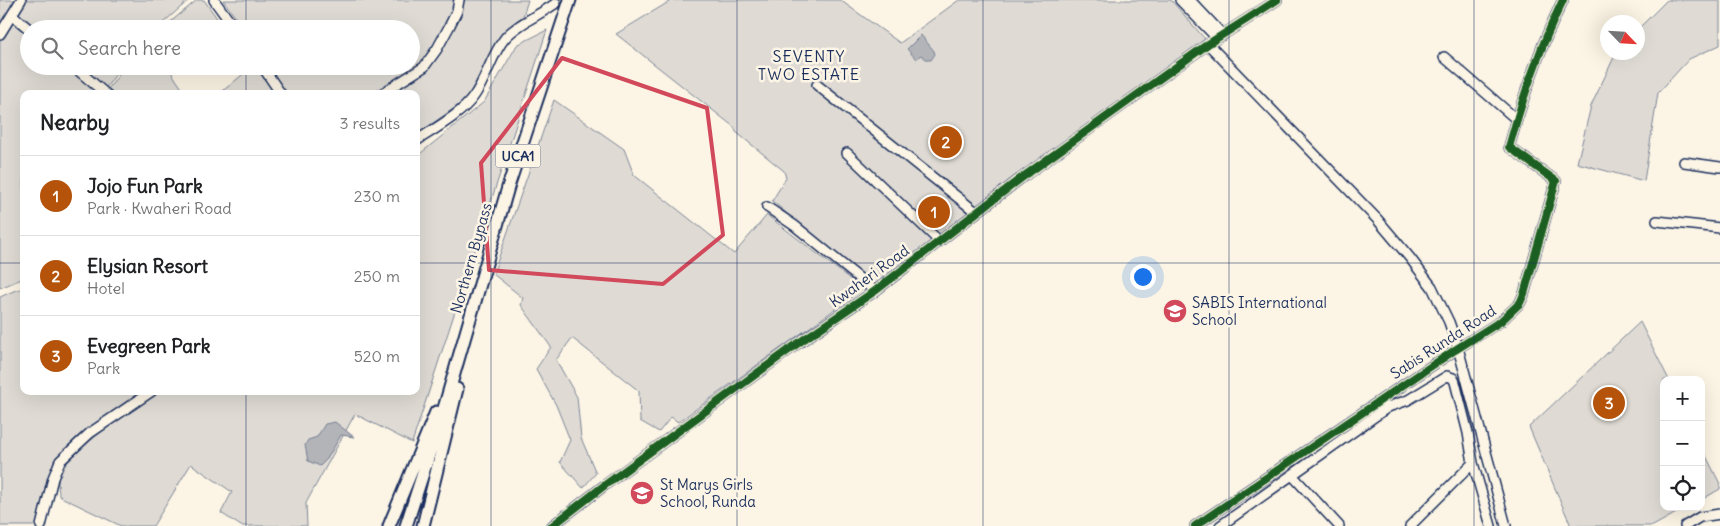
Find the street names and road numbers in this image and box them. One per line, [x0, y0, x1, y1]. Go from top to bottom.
road number: UCA1 [496, 144, 540, 168]
street label: Northern Bypass [446, 200, 496, 315]
street label: Kwaheri Road [825, 241, 913, 311]
street label: Sabis Runda Road [1387, 301, 1499, 383]

